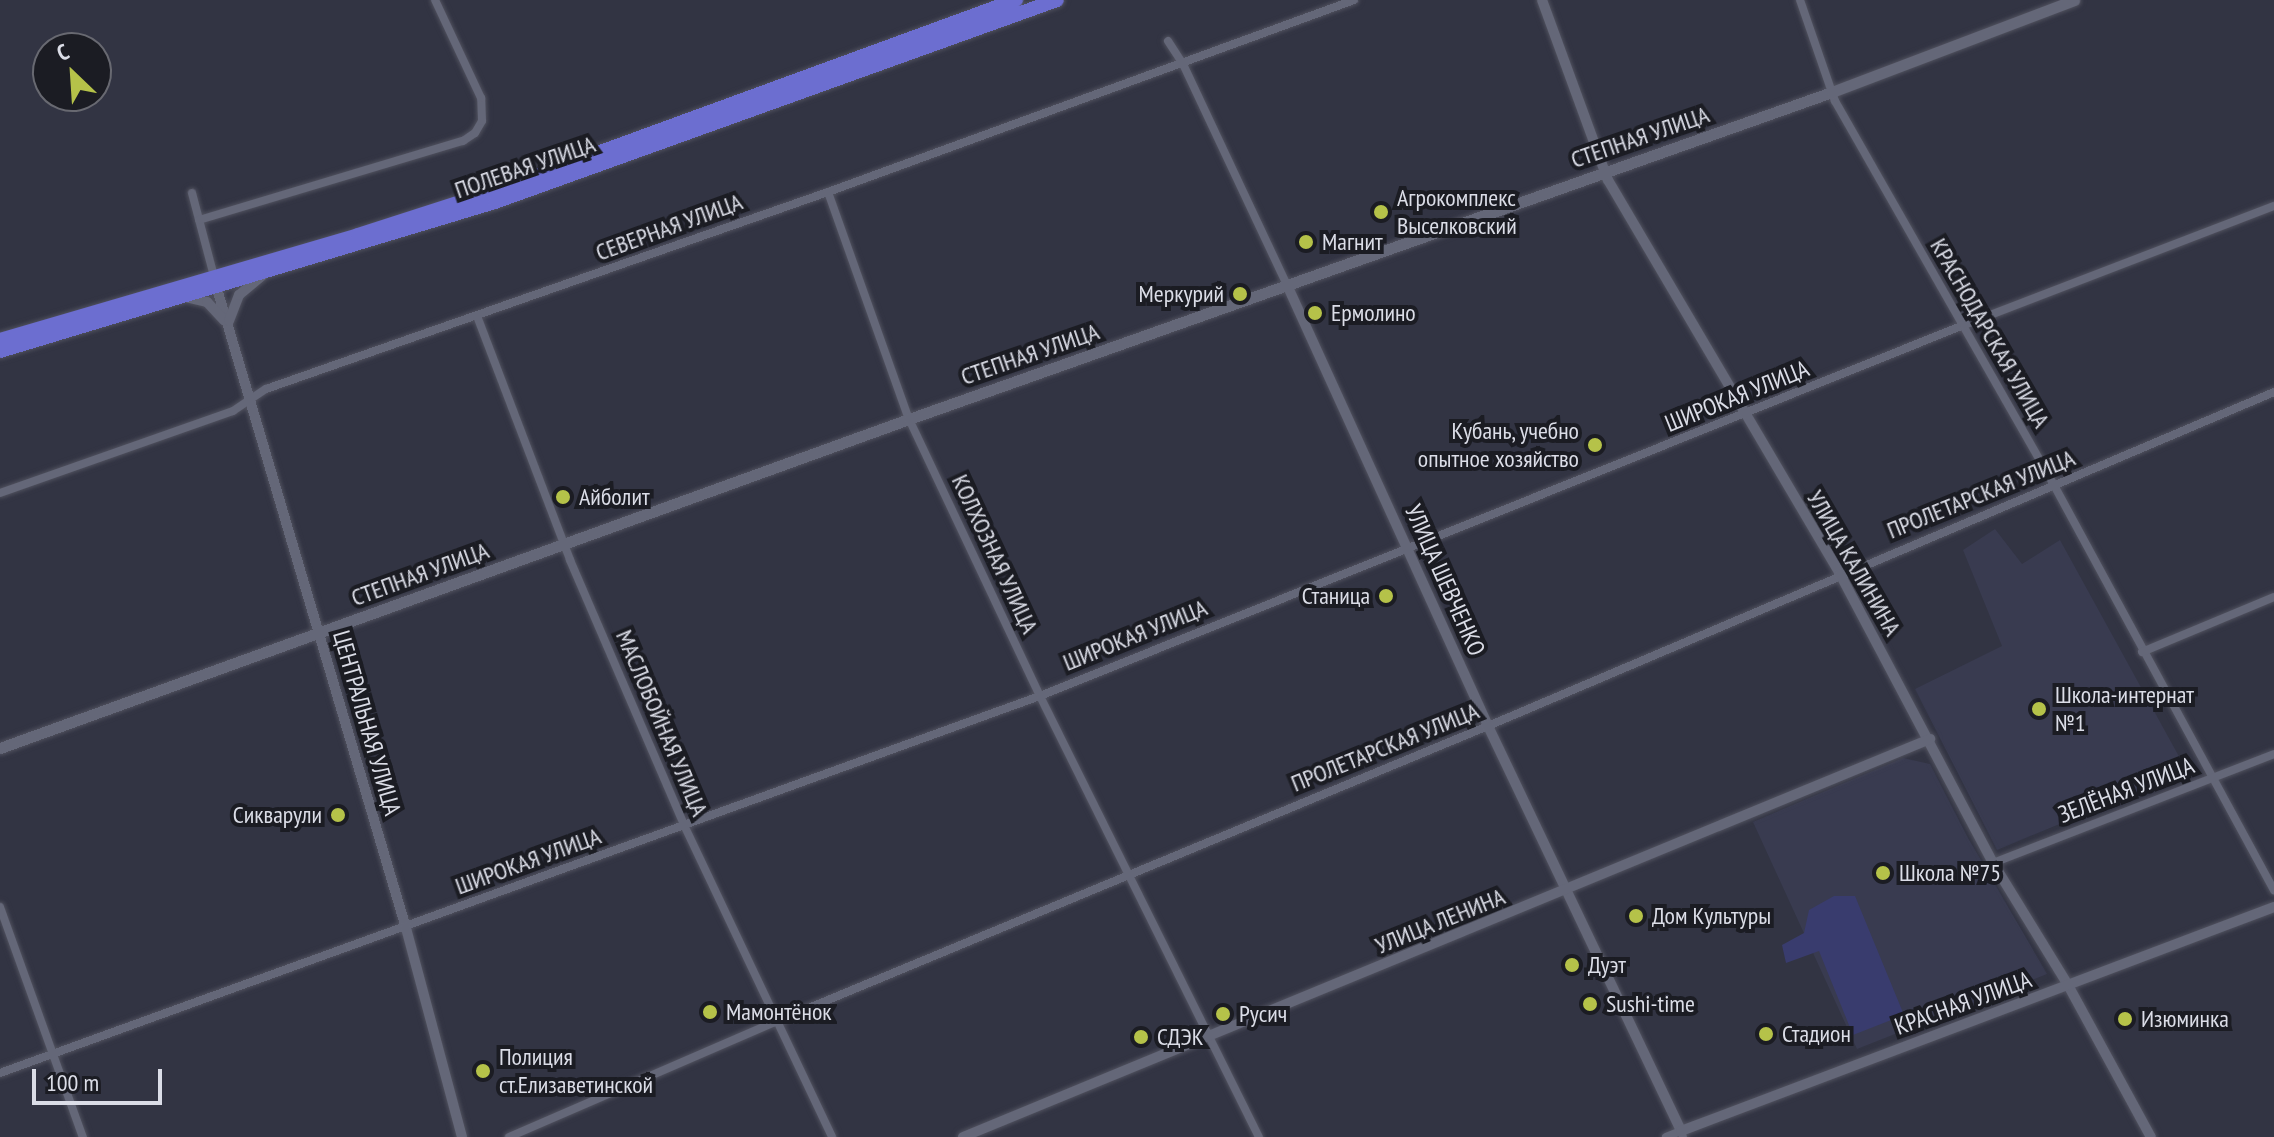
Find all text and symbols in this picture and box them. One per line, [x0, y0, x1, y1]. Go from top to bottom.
north arrow [32, 32, 112, 112]
text: С [52, 37, 73, 67]
street label: СТЕПНАЯ УЛИЦА [1567, 100, 1713, 174]
street label: ПОЛЕВАЯ УЛИЦА [451, 129, 599, 205]
place label: Агрокомплекс Выселковский [1397, 184, 1517, 240]
street label: СЕВЕРНАЯ УЛИЦА [592, 187, 746, 267]
marker: Агрокомплекс Выселковский [1372, 203, 1390, 221]
place label: Магнит [1322, 228, 1383, 256]
marker: Магнит [1297, 233, 1315, 251]
street label: КРАСНОДАРСКАЯ УЛИЦА [1924, 233, 2056, 433]
place label: Меркурий [1139, 280, 1224, 308]
marker: Меркурий [1231, 285, 1249, 303]
place label: Ермолино [1331, 299, 1416, 327]
marker: Ермолино [1306, 304, 1324, 322]
street label: СТЕПНАЯ УЛИЦА [957, 317, 1103, 391]
street label: ШИРОКАЯ УЛИЦА [1661, 354, 1813, 438]
place label: Кубань, учебно опытное хозяйство [1418, 417, 1579, 473]
marker: Кубань, учебно опытное хозяйство [1586, 436, 1604, 454]
street label: ПРОЛЕТАРСКАЯ УЛИЦА [1883, 443, 2079, 545]
street label: КОЛХОЗНАЯ УЛИЦА [946, 470, 1044, 638]
place label: Айболит [579, 483, 650, 511]
street label: УЛИЦА КАЛИНИНА [1801, 485, 1907, 641]
marker: Айболит [554, 488, 572, 506]
street label: УЛИЦА ШЕВЧЕНКО [1399, 500, 1491, 660]
street label: СТЕПНАЯ УЛИЦА [347, 536, 493, 612]
place label: Станица [1302, 582, 1370, 610]
marker: Станица [1377, 587, 1395, 605]
street label: ШИРОКАЯ УЛИЦА [1059, 593, 1211, 677]
street label: МАСЛОБОЙНАЯ УЛИЦА [610, 625, 714, 821]
street label: ЦЕНТРАЛЬНАЯ УЛИЦА [327, 627, 407, 819]
place label: Школа-интернат №1 [2055, 681, 2194, 737]
street label: ПРОЛЕТАРСКАЯ УЛИЦА [1287, 696, 1483, 798]
marker: Школа-интернат №1 [2030, 700, 2048, 718]
street label: ЗЕЛЁНАЯ УЛИЦА [2054, 751, 2198, 829]
place label: Сикварули [233, 801, 322, 829]
marker: Сикварули [329, 806, 347, 824]
street label: ШИРОКАЯ УЛИЦА [451, 821, 605, 901]
place label: Школа №75 [1899, 859, 2001, 887]
marker: Школа №75 [1874, 864, 1892, 882]
street label: УЛИЦА ЛЕНИНА [1371, 882, 1509, 960]
place label: Дом Культуры [1652, 902, 1771, 930]
marker: Дом Культуры [1627, 907, 1645, 925]
place label: Дуэт [1588, 951, 1626, 979]
marker: Дуэт [1563, 956, 1581, 974]
street label: КРАСНАЯ УЛИЦА [1890, 965, 2036, 1041]
place label: Sushi-time [1606, 990, 1695, 1018]
marker: Sushi-time [1581, 995, 1599, 1013]
place label: Мамонтёнок [726, 998, 832, 1026]
place label: Русич [1239, 1000, 1287, 1028]
marker: Мамонтёнок [701, 1003, 719, 1021]
marker: Русич [1214, 1005, 1232, 1023]
place label: Изюминка [2141, 1005, 2229, 1033]
marker: Изюминка [2116, 1010, 2134, 1028]
place label: Стадион [1782, 1020, 1851, 1048]
place label: СДЭК [1157, 1023, 1204, 1051]
marker: Стадион [1757, 1025, 1775, 1043]
marker: СДЭК [1132, 1028, 1150, 1046]
place label: Полиция ст.Елизаветинской [499, 1043, 653, 1099]
scale bar [36, 1053, 166, 1103]
marker: Полиция ст.Елизаветинской [474, 1062, 492, 1080]
text: 100 m [46, 1067, 99, 1098]

